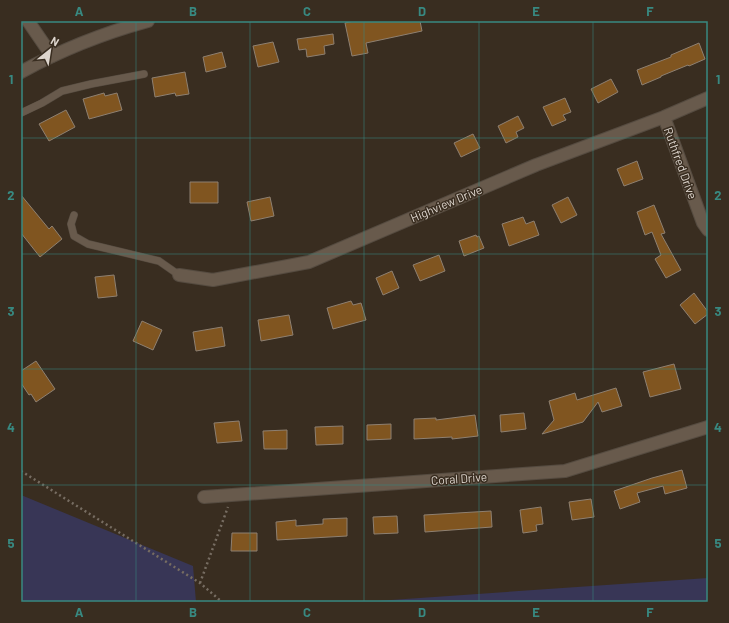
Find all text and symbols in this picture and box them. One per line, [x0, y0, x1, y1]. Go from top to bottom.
text: A [75, 3, 84, 19]
text: B [189, 3, 197, 19]
text: C [303, 3, 311, 19]
text: D [418, 3, 426, 19]
text: E [532, 3, 540, 19]
text: F [646, 3, 654, 19]
north arrow [30, 30, 70, 70]
text: N [49, 33, 62, 48]
text: 1 [9, 71, 13, 87]
text: 1 [716, 71, 720, 87]
street label: Ruthfred Drive [662, 125, 700, 201]
street label: Highview Drive [408, 182, 484, 224]
text: 2 [7, 187, 15, 203]
text: 2 [714, 187, 722, 203]
text: 3 [7, 303, 15, 319]
text: 3 [714, 303, 722, 319]
text: 4 [7, 419, 15, 435]
text: 4 [714, 419, 722, 435]
street label: Coral Drive [430, 469, 488, 487]
text: 5 [7, 535, 15, 551]
text: 5 [714, 535, 722, 551]
text: A [75, 604, 84, 620]
text: B [189, 604, 197, 620]
text: C [303, 604, 311, 620]
text: D [418, 604, 426, 620]
text: E [532, 604, 540, 620]
text: F [646, 604, 654, 620]

